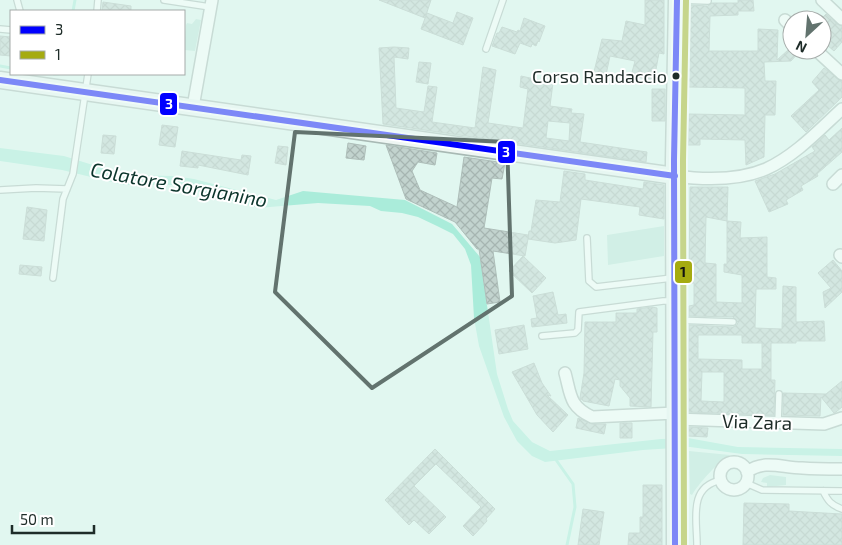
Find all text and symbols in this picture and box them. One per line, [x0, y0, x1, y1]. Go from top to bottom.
legend [10, 10, 185, 75]
north arrow [782, 10, 832, 60]
text: 3 [55, 20, 63, 38]
text: N [793, 37, 809, 57]
text: 1 [55, 45, 61, 63]
place label: Corso Randaccio [532, 65, 667, 87]
marker: Corso Randaccio [671, 71, 681, 81]
line badge: 3 [159, 92, 178, 116]
text: 3 [165, 95, 173, 112]
line badge: 3 [497, 140, 516, 164]
text: 3 [502, 143, 510, 160]
water label: Colatore Sorgianino [89, 157, 269, 211]
line badge: 1 [674, 260, 693, 284]
text: 1 [680, 263, 686, 280]
street label: Via Zara [722, 409, 792, 434]
scale bar [12, 502, 95, 534]
text: 50 m [20, 510, 54, 528]

